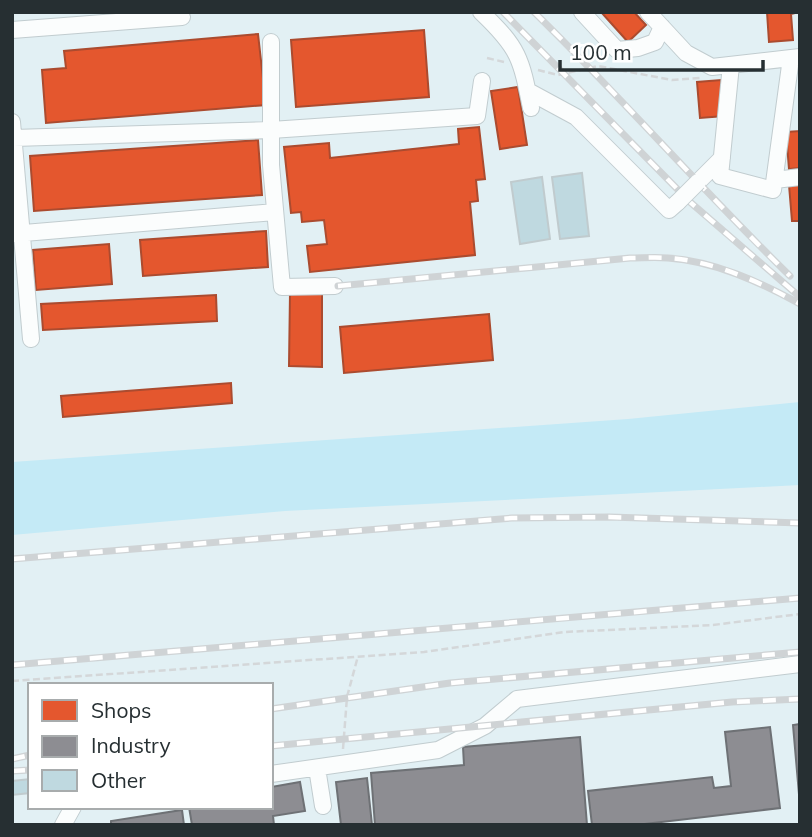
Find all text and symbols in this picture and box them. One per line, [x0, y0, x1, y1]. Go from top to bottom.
scale bar [560, 28, 763, 72]
text: 100 m [570, 39, 632, 65]
legend [28, 683, 273, 809]
text: Shops [91, 697, 151, 723]
text: Industry [91, 732, 171, 758]
text: Other [91, 767, 146, 793]

